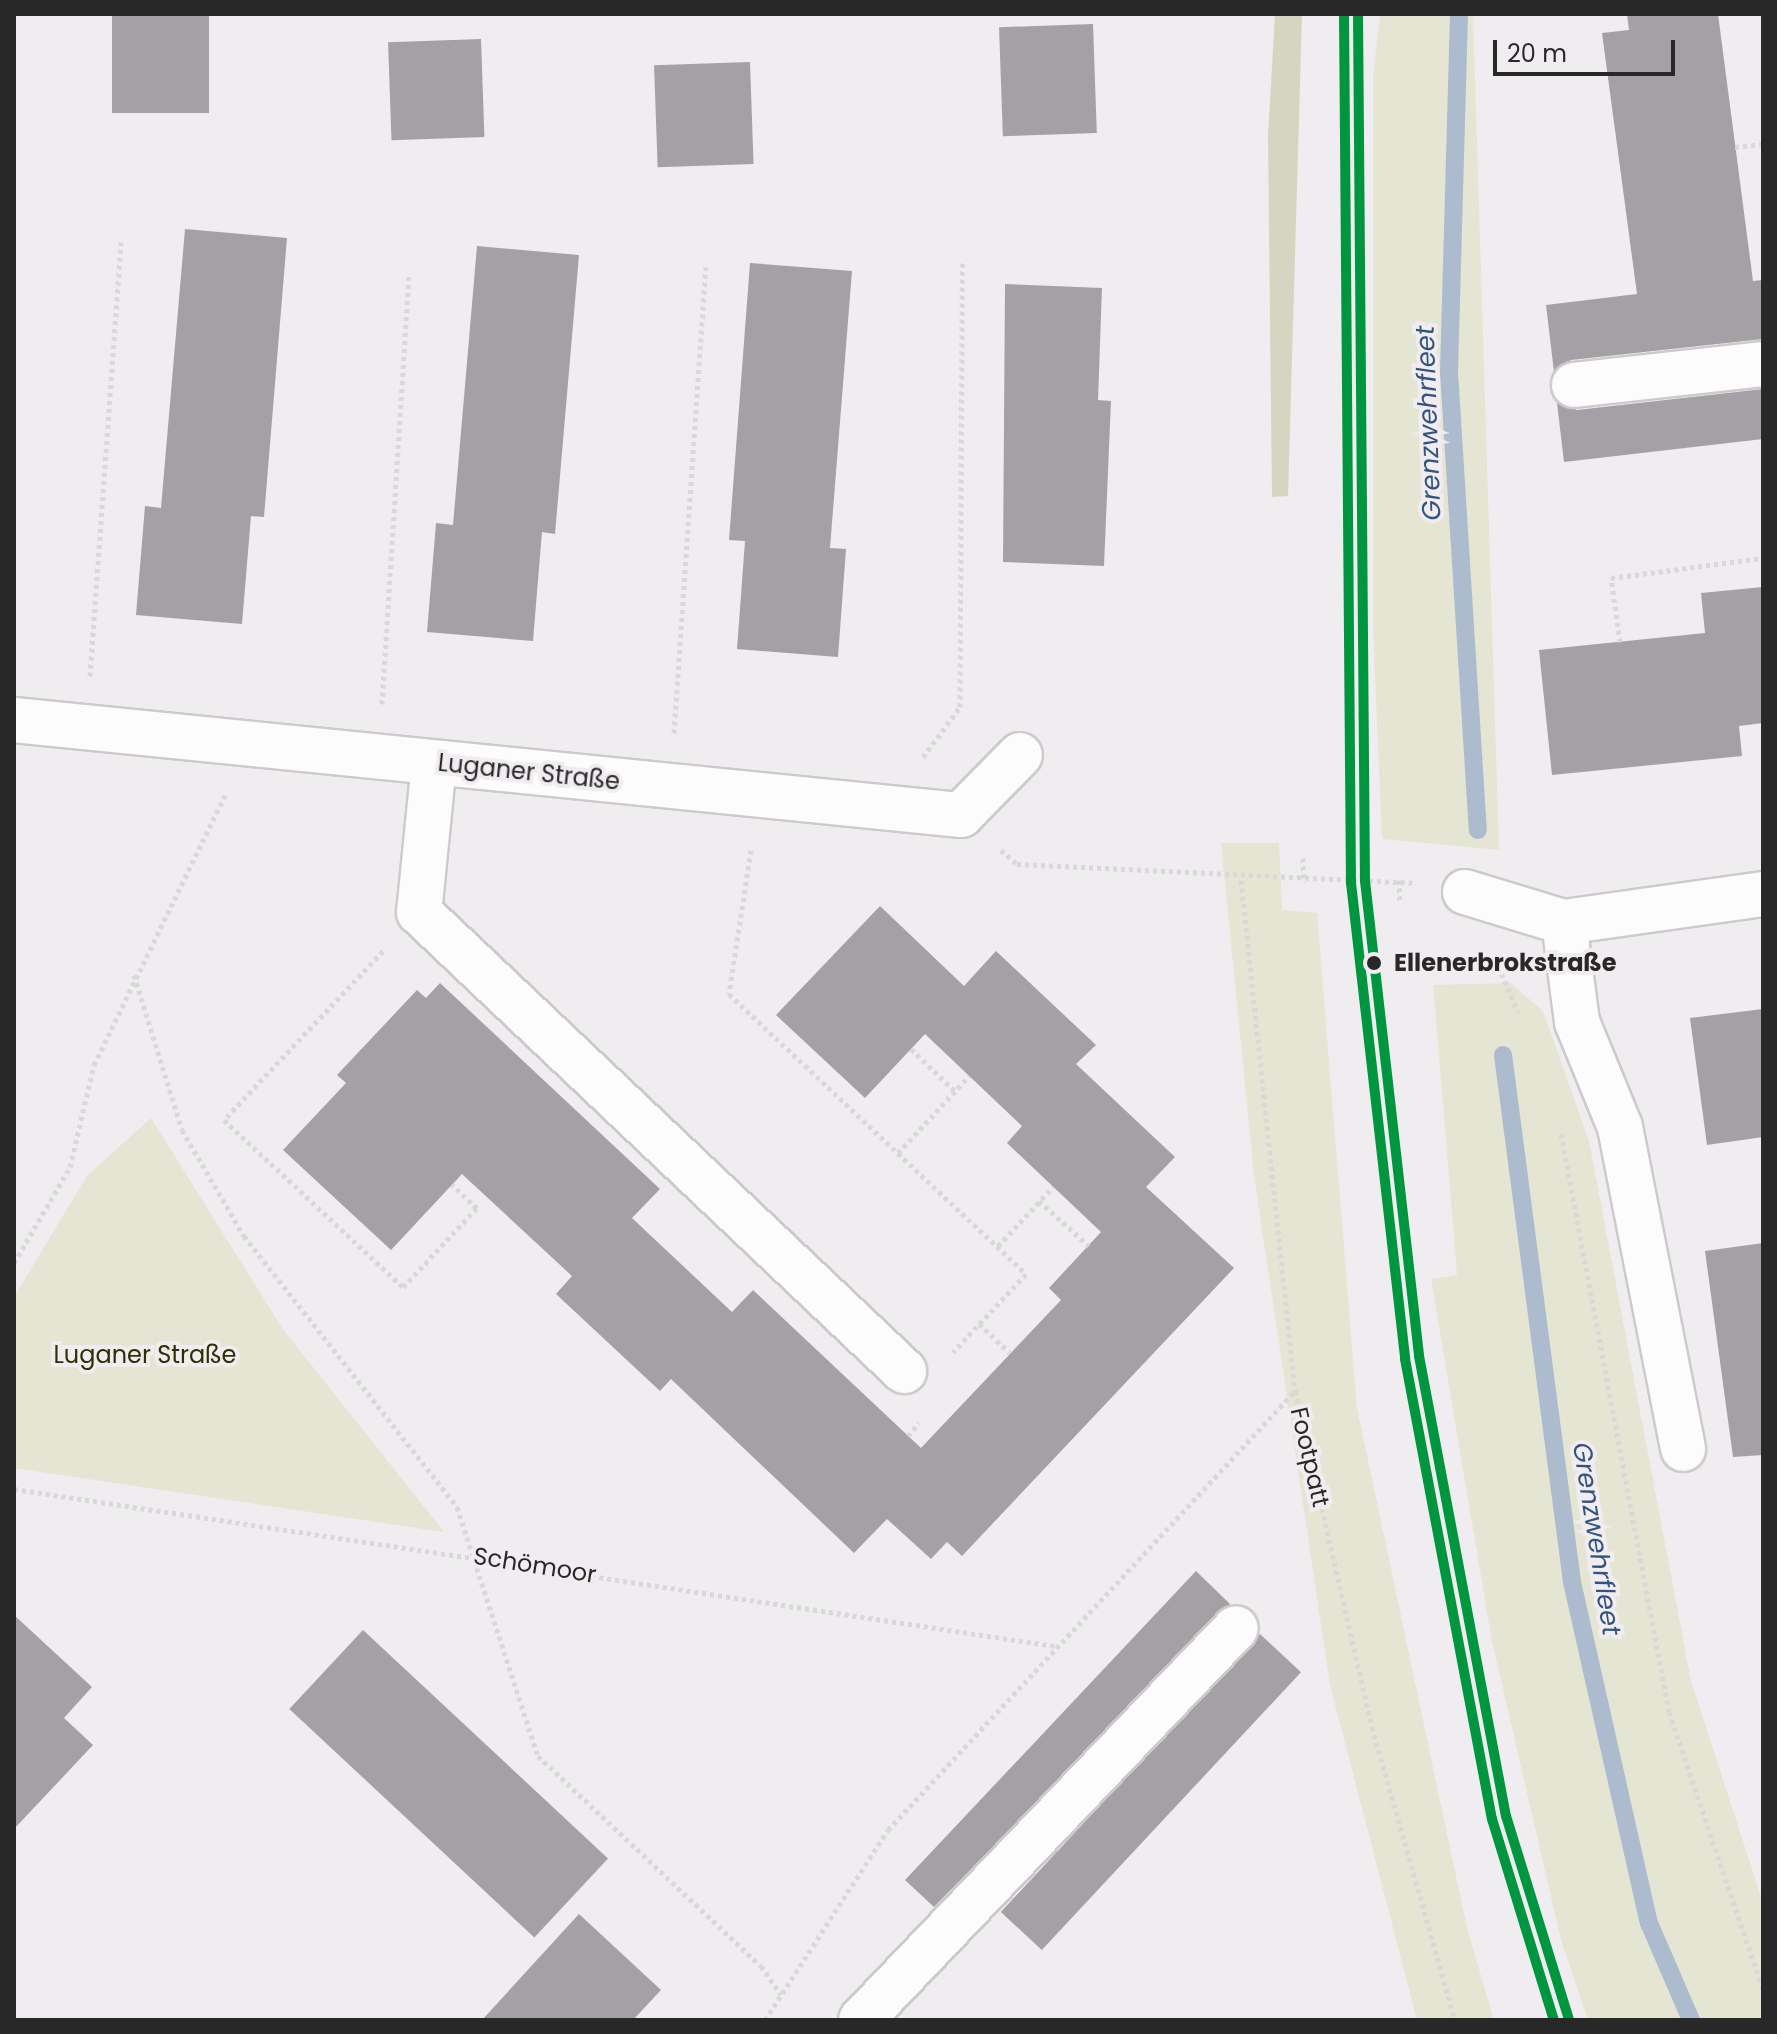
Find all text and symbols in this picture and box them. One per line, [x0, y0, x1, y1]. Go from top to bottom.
scale bar [1497, 24, 1679, 74]
text: 20 m [1507, 37, 1567, 70]
water label: Grenzwehrfleet [1410, 325, 1448, 521]
street label: Luganer Straße [436, 748, 622, 796]
place label: Ellenerbrokstraße [1394, 949, 1617, 977]
marker: Ellenerbrokstraße [1361, 950, 1387, 976]
park label: Luganer Straße [54, 1341, 236, 1369]
street label: Footpatt [1285, 1404, 1335, 1510]
water label: Grenzwehrfleet [1565, 1440, 1627, 1638]
street label: Schömoor [472, 1541, 598, 1589]

